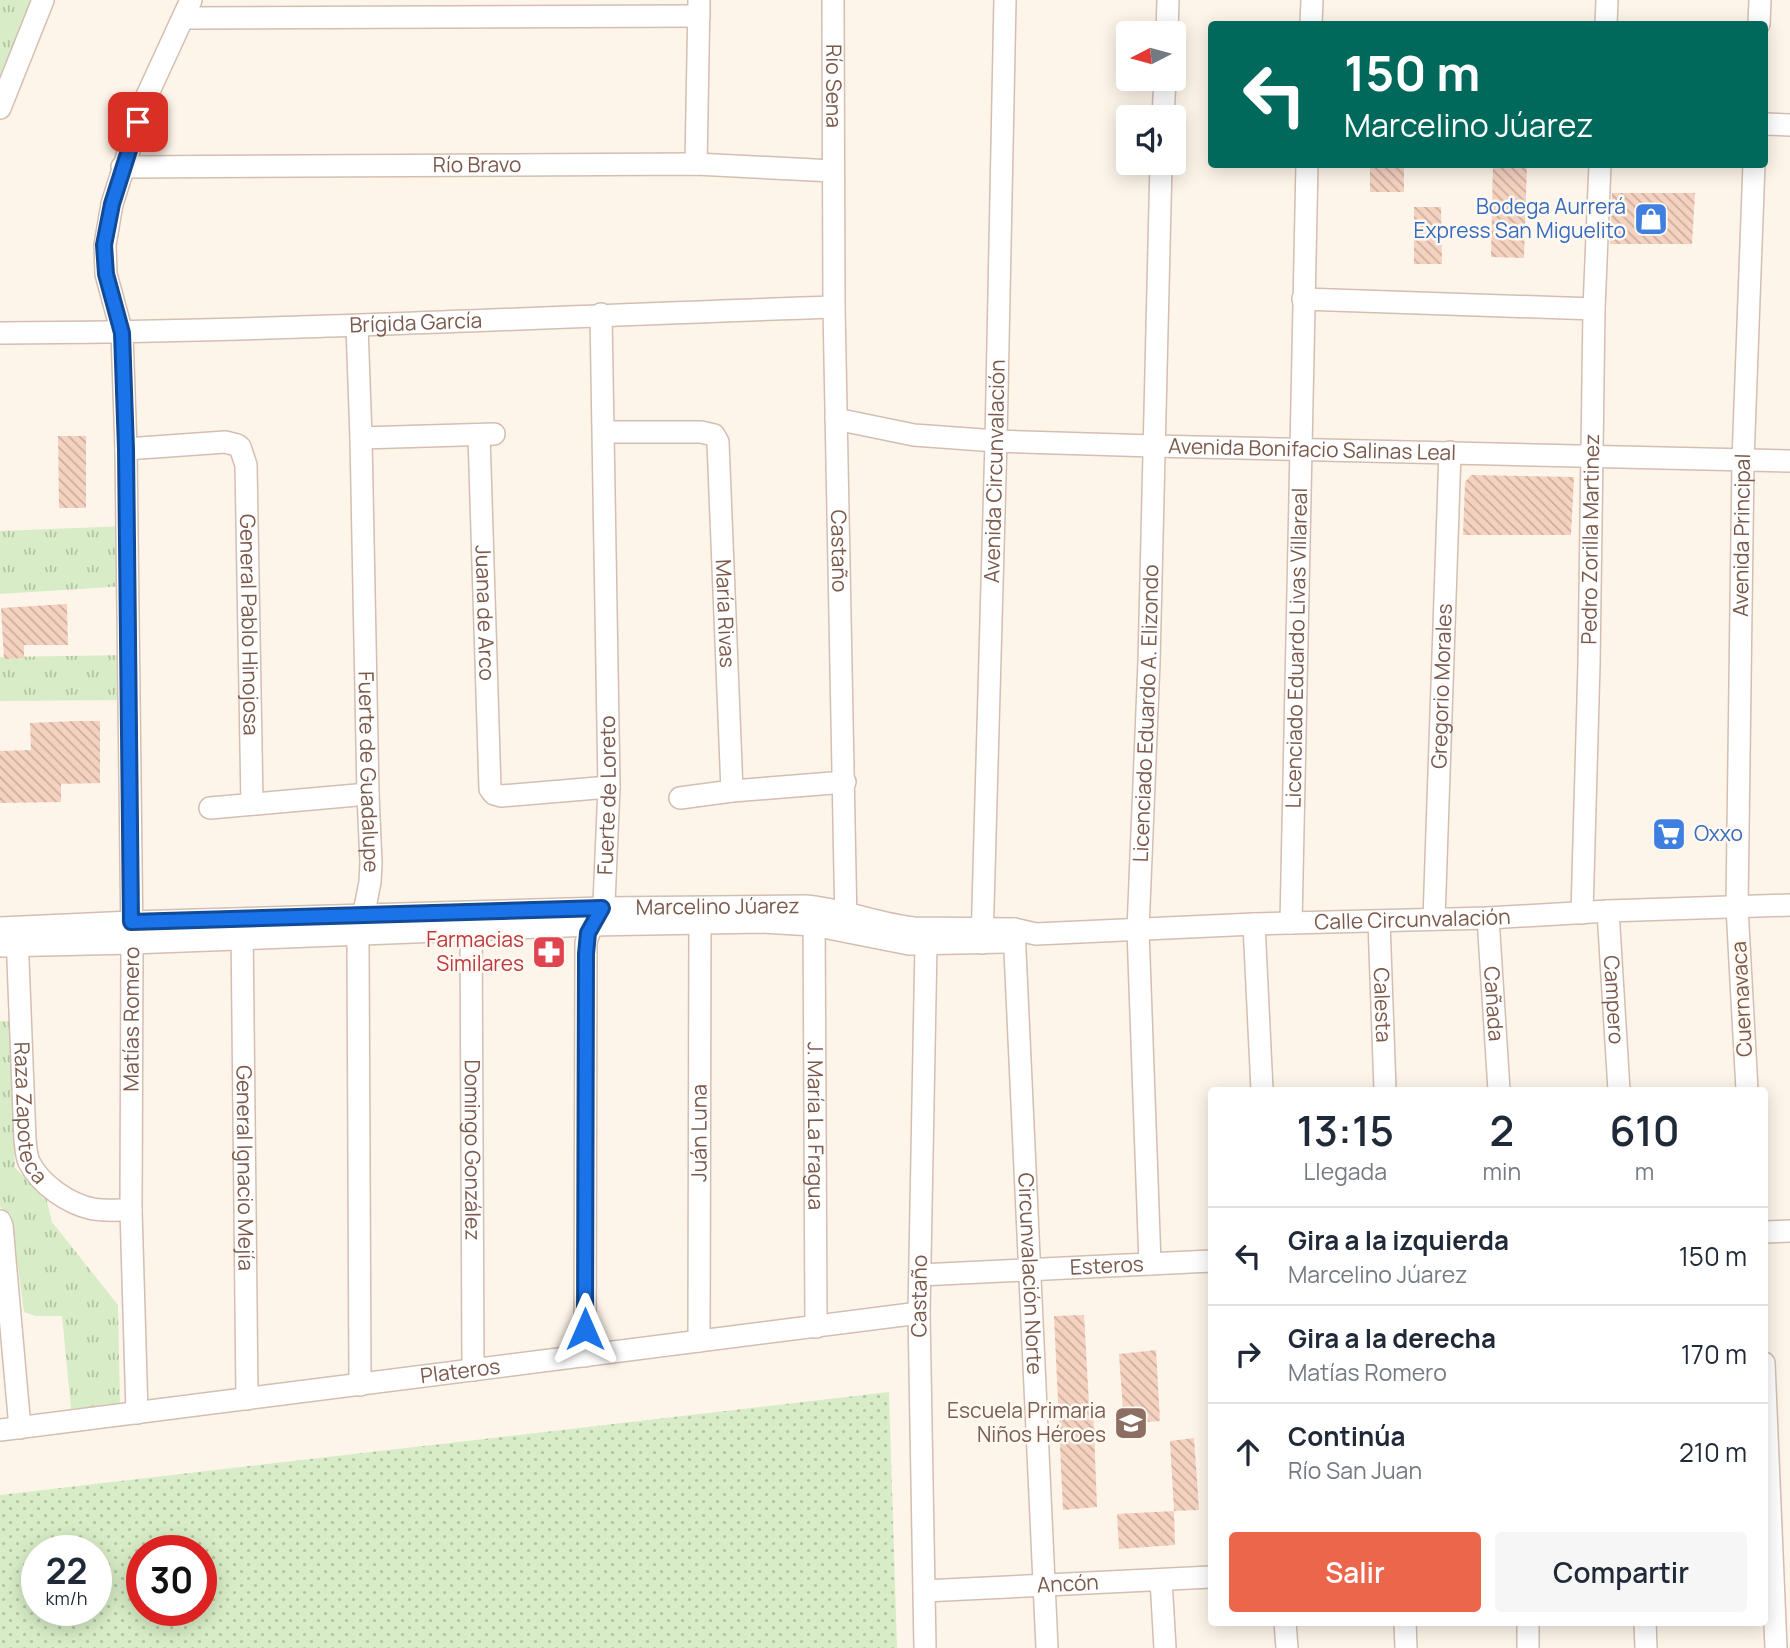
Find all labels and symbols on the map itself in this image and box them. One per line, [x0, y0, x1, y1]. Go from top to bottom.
north arrow [1116, 21, 1186, 91]
street label: Río Sena [820, 44, 848, 128]
pin [108, 92, 168, 152]
street label: Río Bravo [433, 150, 521, 178]
place label: Bodega Aurrerá Express San Miguelito [1413, 192, 1626, 244]
shop icon: Bodega Aurrerá Express San Miguelito [1632, 200, 1670, 238]
street label: Brígida García [349, 305, 483, 338]
street label: Avenida Circunvalación [977, 359, 1011, 583]
street label: Avenida Bonifacio Salinas Leal [1168, 431, 1456, 466]
street label: Pedro Zorilla Martinez [1574, 433, 1605, 645]
street label: Avenida Principal [1726, 453, 1756, 617]
street label: Licenciado Eduardo Livas Villareal [1278, 487, 1313, 809]
street label: Castaño [825, 509, 855, 593]
street label: General Pablo Hinojosa [234, 514, 266, 736]
street label: Juana de Arco [469, 545, 502, 681]
street label: María Rivas [710, 559, 742, 668]
street label: Licenciado Eduardo A. Elizondo [1126, 564, 1164, 863]
street label: Gregorio Morales [1424, 603, 1458, 769]
street label: Fuerte de Guadalupe [353, 671, 386, 873]
street label: Fuerte de Loreto [590, 715, 622, 875]
supermarket icon: Oxxo [1650, 815, 1688, 853]
place label: Oxxo [1694, 819, 1743, 847]
street label: Marcelino Júarez [636, 891, 800, 921]
street label: Calle Circunvalación [1314, 902, 1511, 935]
place label: Farmacias Similares [426, 925, 524, 977]
pharmacy icon: Farmacias Similares [530, 933, 568, 971]
street label: Cuernavaca [1724, 940, 1758, 1058]
street label: Matías Romero [116, 947, 145, 1092]
street label: Campero [1598, 954, 1631, 1045]
street label: Cañada [1478, 965, 1511, 1042]
street label: Calesta [1368, 967, 1398, 1043]
street label: Raza Zapoteca [8, 1041, 54, 1189]
street label: J. María La Fragua [802, 1042, 830, 1210]
street label: Domingo González [459, 1059, 487, 1241]
street label: General Ignacio Mejía [230, 1065, 261, 1271]
street label: Juán Luna [684, 1084, 713, 1182]
street label: Circunvalación Norte [1012, 1172, 1049, 1375]
street label: Esteros [1069, 1249, 1144, 1281]
street label: Castaño [904, 1254, 933, 1338]
position arrow [548, 1292, 622, 1366]
street label: Plateros [419, 1351, 502, 1389]
place label: Escuela Primaria Niños Héroes [947, 1396, 1106, 1448]
school or university icon: Escuela Primaria Niños Héroes [1112, 1404, 1150, 1442]
speed limit sign: 30 [126, 1535, 217, 1626]
street label: Ancón [1036, 1567, 1099, 1598]

